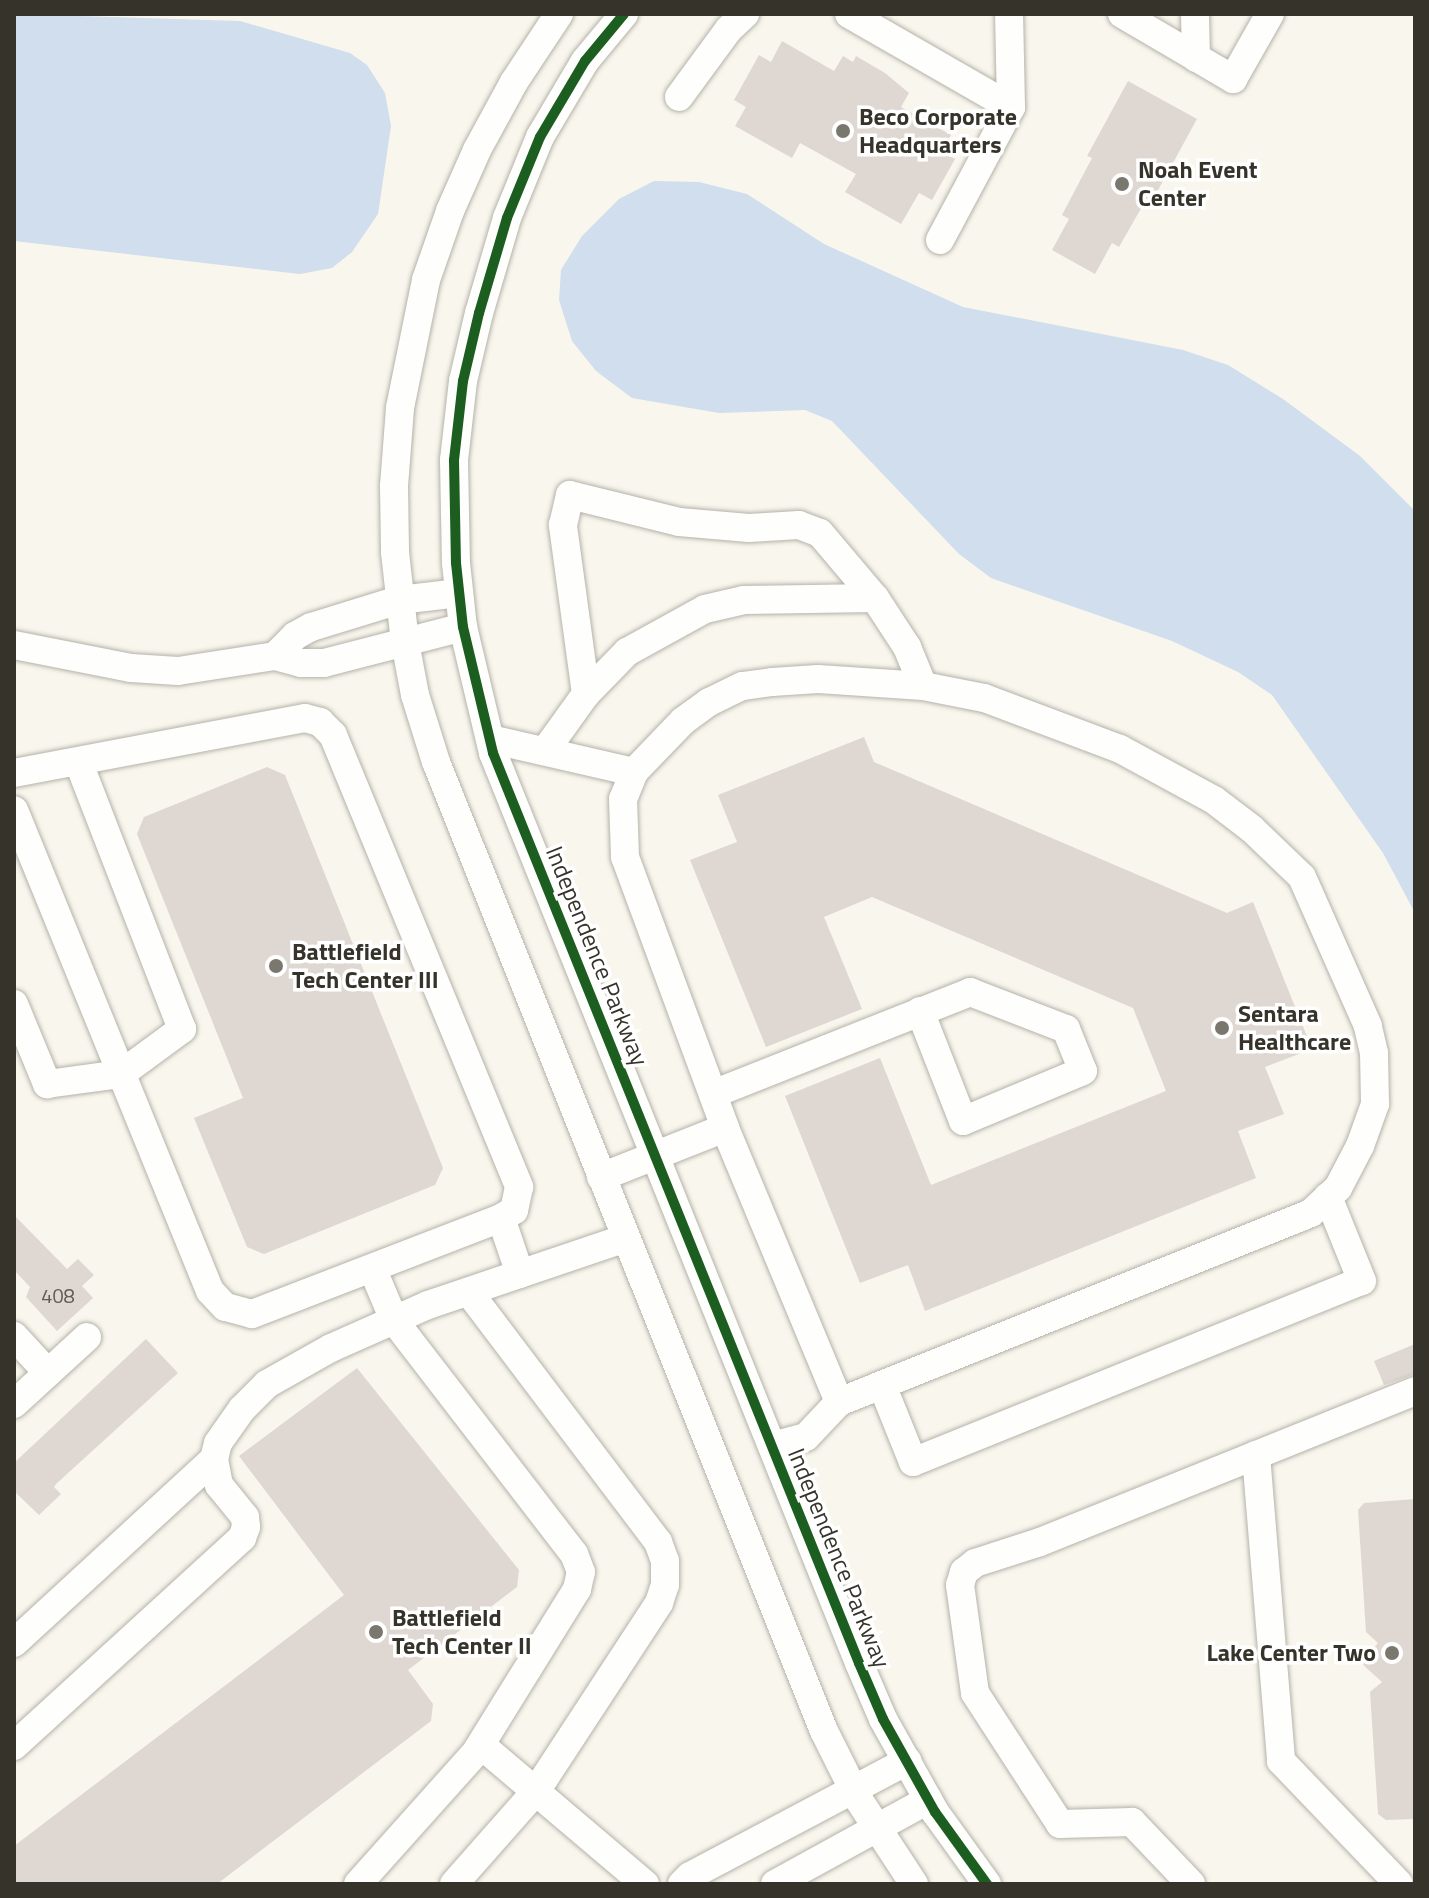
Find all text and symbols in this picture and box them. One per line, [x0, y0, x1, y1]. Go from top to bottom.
place label: Beco Corporate Headquarters [859, 103, 1017, 159]
marker: Beco Corporate Headquarters [834, 122, 852, 140]
place label: Noah Event Center [1138, 156, 1257, 212]
marker: Noah Event Center [1113, 175, 1131, 193]
street label: Independence Parkway [540, 842, 654, 1070]
place label: Battlefield Tech Center III [292, 938, 439, 994]
marker: Battlefield Tech Center III [267, 957, 285, 975]
place label: Sentara Healthcare [1238, 1000, 1351, 1056]
marker: Sentara Healthcare [1213, 1019, 1231, 1037]
house number: 408 [41, 1283, 75, 1307]
street label: Independence Parkway [782, 1444, 896, 1672]
place label: Battlefield Tech Center II [392, 1604, 532, 1660]
marker: Battlefield Tech Center II [367, 1623, 385, 1641]
place label: Lake Center Two [1206, 1639, 1376, 1667]
marker: Lake Center Two [1383, 1644, 1401, 1662]

